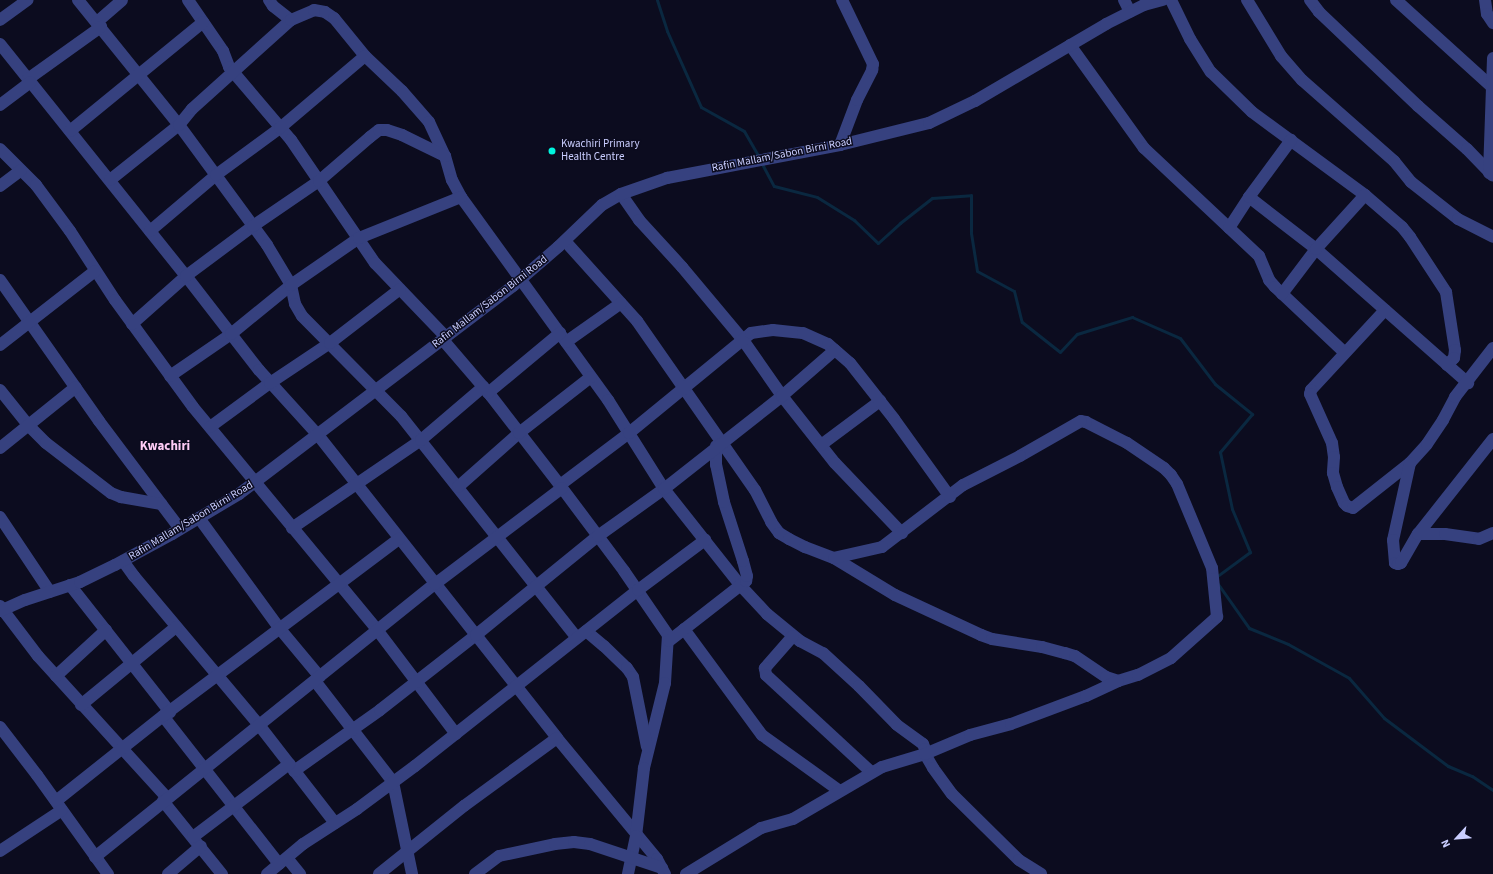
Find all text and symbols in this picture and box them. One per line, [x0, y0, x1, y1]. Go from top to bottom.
street label: Rafin Mallam/Sabon Birni Road [711, 135, 853, 175]
place label: Kwachiri Primary Health Centre [561, 138, 640, 164]
marker: Kwachiri Primary Health Centre [546, 145, 558, 157]
street label: Rafin Mallam/Sabon Birni Road [430, 253, 550, 351]
district label: Kwachiri [140, 438, 190, 454]
street label: Rafin Mallam/Sabon Birni Road [126, 479, 256, 563]
north arrow [1437, 818, 1477, 858]
text: N [1437, 837, 1454, 850]

